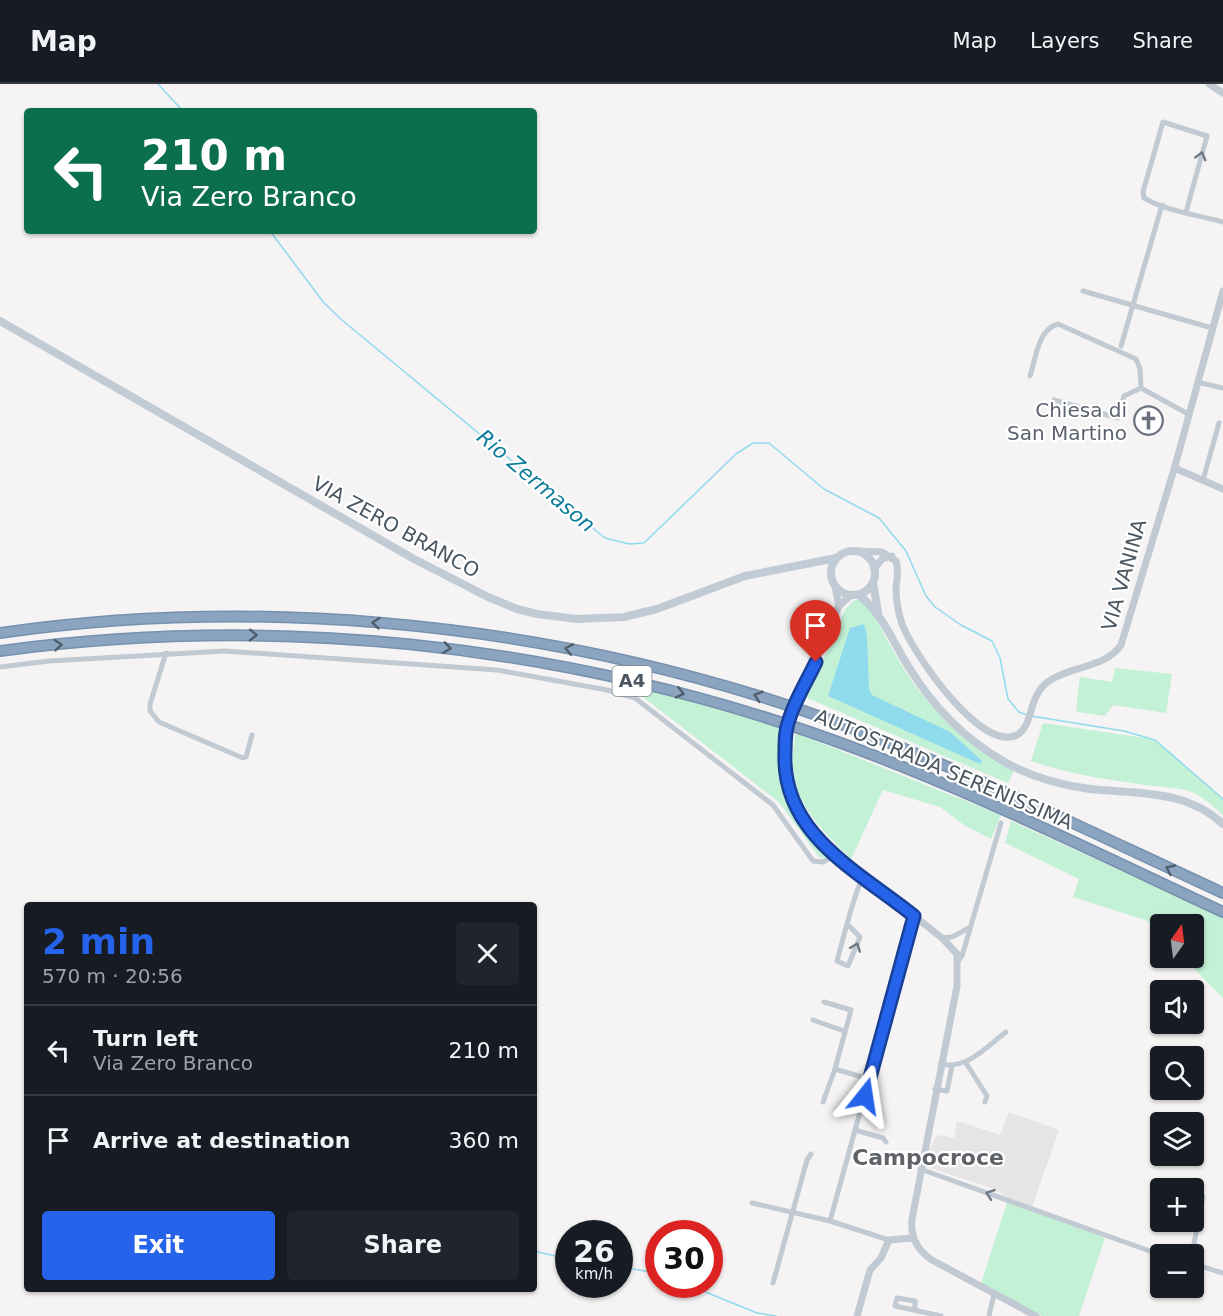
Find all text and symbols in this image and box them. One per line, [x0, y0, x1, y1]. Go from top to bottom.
text: Map [30, 25, 97, 58]
text: Map [953, 29, 997, 53]
text: Layers [1030, 29, 1099, 53]
text: Share [1132, 29, 1193, 53]
text: 210 m [141, 131, 287, 180]
icon: left [42, 132, 120, 210]
one-way arrow [1194, 151, 1207, 161]
text: Via Zero Branco [141, 181, 357, 212]
place label: Chiesa di San Martino [1007, 398, 1127, 445]
church icon: Chiesa di San Martino [1132, 405, 1164, 437]
water label: Rio Zermason [472, 425, 600, 537]
street label: VIA ZERO BRANCO [308, 471, 484, 583]
street label: VIA VANINA [1097, 516, 1151, 634]
pin [790, 600, 841, 662]
icon: arrive [799, 609, 832, 642]
one-way arrow [371, 617, 380, 630]
one-way arrow [248, 629, 257, 641]
one-way arrow [54, 639, 63, 652]
one-way arrow [443, 642, 452, 654]
one-way arrow [564, 643, 574, 656]
road number: A4 [612, 666, 652, 696]
one-way arrow [675, 685, 685, 698]
one-way arrow [753, 691, 764, 703]
street label: AUTOSTRADA SERENISSIMA [811, 704, 1077, 834]
one-way arrow [1165, 864, 1176, 876]
north arrow [1150, 914, 1204, 968]
map controls [1150, 914, 1204, 1298]
text: 2 min [42, 921, 155, 962]
button: close [456, 922, 519, 985]
one-way arrow [849, 942, 862, 953]
text: 570 m · 20:56 [42, 964, 183, 988]
button: sound [1150, 980, 1204, 1034]
text: Turn left [93, 1026, 198, 1051]
icon: left [42, 1034, 75, 1067]
text: 210 m [449, 1038, 519, 1063]
button: search [1150, 1046, 1204, 1100]
text: Via Zero Branco [93, 1051, 253, 1075]
position arrow [833, 1064, 897, 1128]
button: layers [1150, 1112, 1204, 1166]
icon: arrive [42, 1124, 75, 1157]
text: Arrive at destination [93, 1128, 350, 1153]
text: 360 m [449, 1128, 519, 1153]
district label: Campocroce [852, 1145, 1004, 1170]
button: + [1150, 1178, 1204, 1232]
one-way arrow [985, 1188, 995, 1201]
button: Exit [42, 1211, 275, 1280]
button: Share [287, 1211, 519, 1280]
speed limit sign: 30 [645, 1220, 723, 1298]
text: 26 [573, 1234, 615, 1269]
button: − [1150, 1244, 1204, 1298]
text: km/h [575, 1265, 613, 1283]

